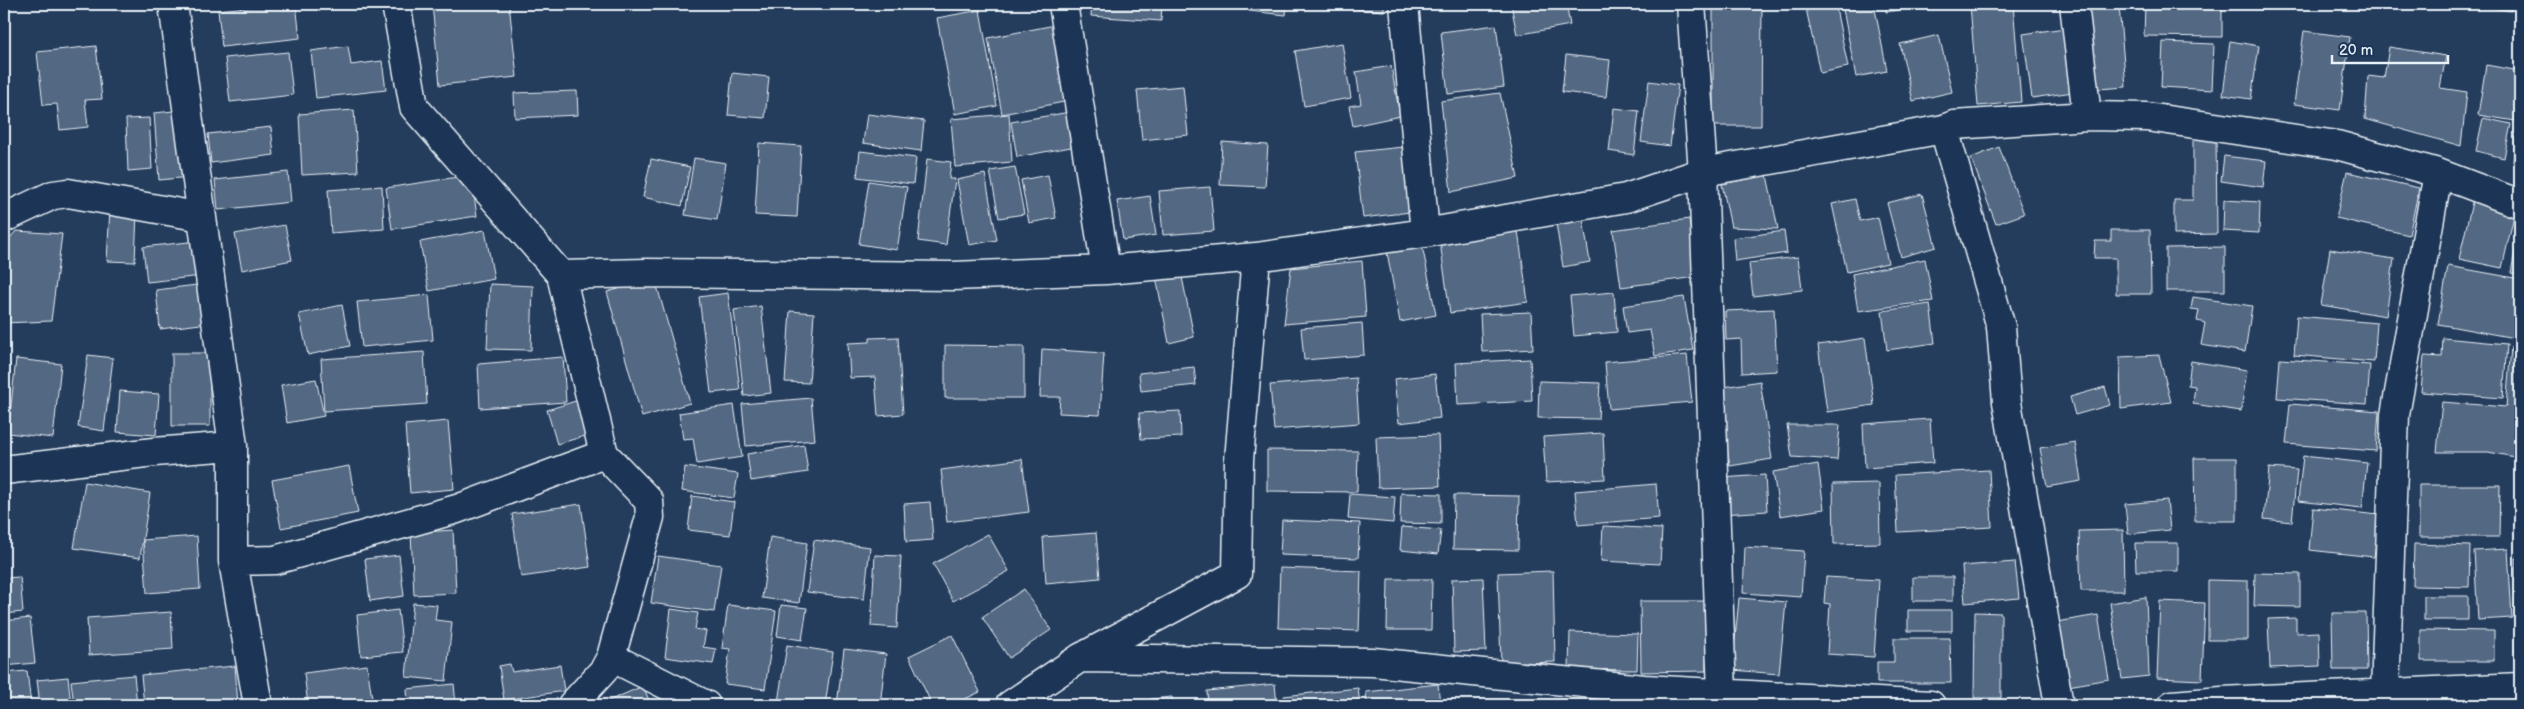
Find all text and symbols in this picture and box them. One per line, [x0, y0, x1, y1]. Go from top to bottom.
scale bar [2332, 32, 2448, 64]
text: 20 m [2339, 41, 2373, 60]

